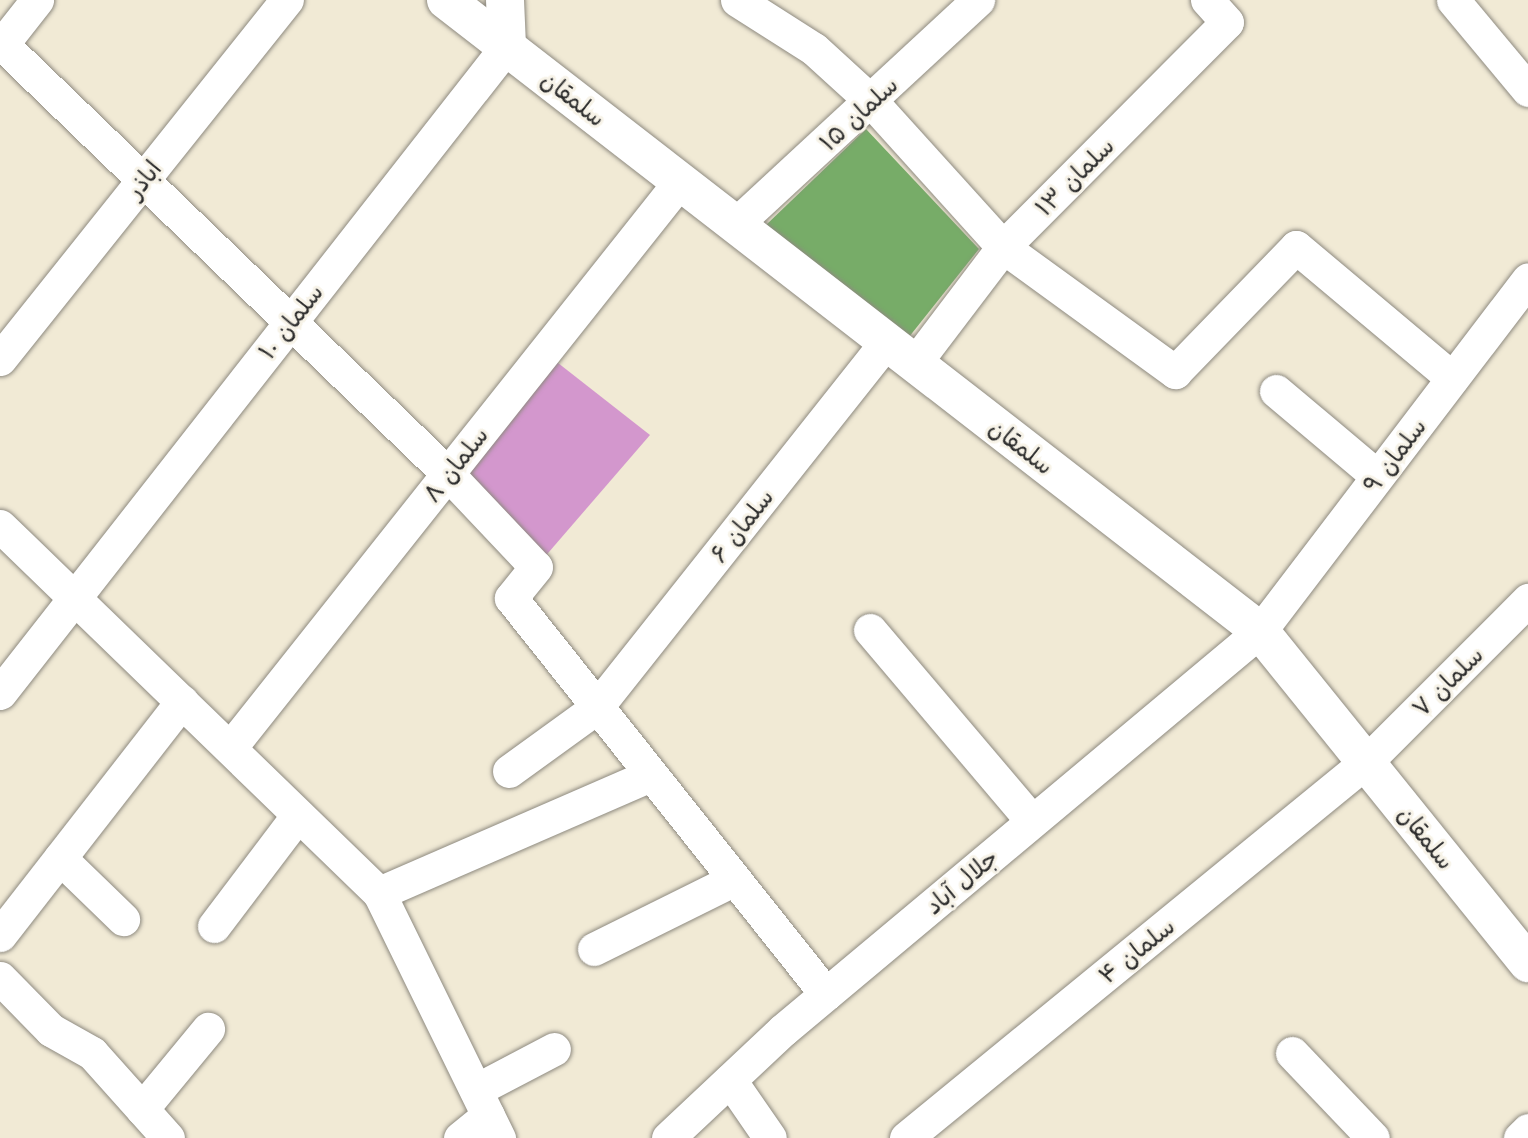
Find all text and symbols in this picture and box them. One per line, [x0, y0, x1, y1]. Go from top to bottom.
street label: سلمقان [536, 64, 612, 132]
street label: سلمان ۱۵ [813, 70, 903, 156]
street label: سلمان ۱۳ [1029, 131, 1119, 221]
street label: اباذر [119, 154, 167, 204]
street label: سلمان ۱۰ [252, 278, 328, 364]
street label: سلمقان [984, 412, 1060, 480]
street label: سلمان ۹ [1357, 412, 1431, 498]
street label: سلمان ۸ [417, 420, 493, 508]
street label: سلمان ۶ [703, 482, 779, 568]
street label: سلمان ۷ [1406, 640, 1488, 722]
street label: سلمقان [1393, 799, 1461, 875]
street label: جلال آباد [919, 842, 1003, 920]
street label: سلمان ۴ [1092, 911, 1180, 989]

